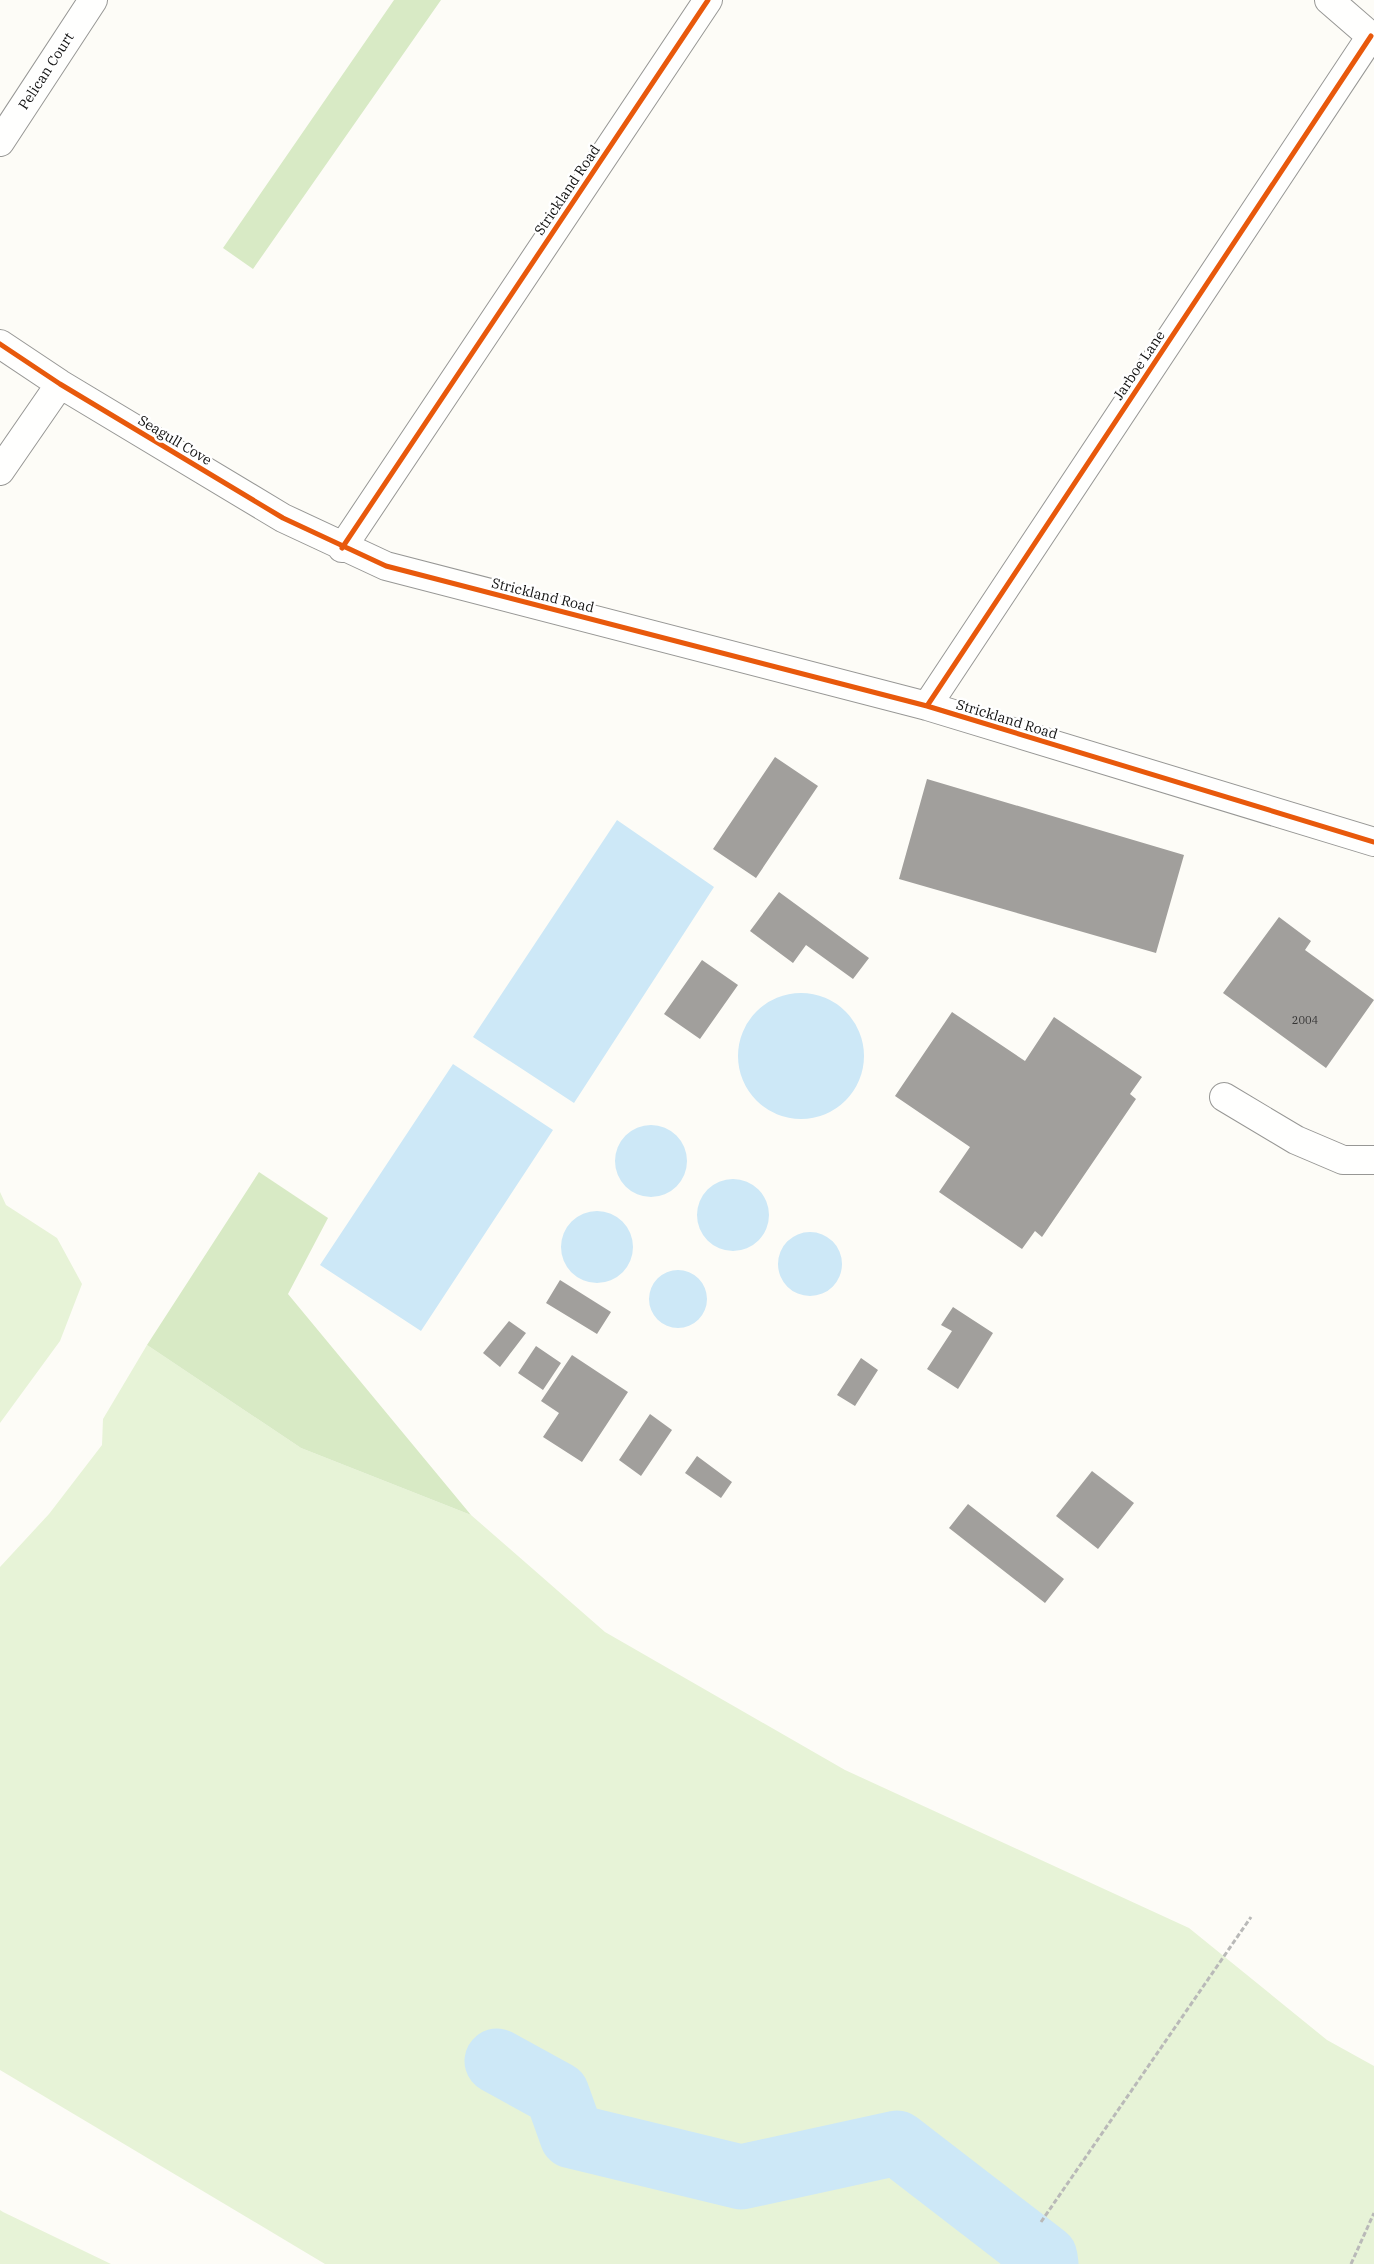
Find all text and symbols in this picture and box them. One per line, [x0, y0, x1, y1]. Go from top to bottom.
street label: Pelican Court [14, 29, 78, 113]
street label: Strickland Road [530, 141, 604, 239]
street label: Jarboe Lane [1109, 327, 1169, 403]
street label: Seagull Cove [135, 411, 215, 469]
street label: Strickland Road [490, 574, 597, 617]
street label: Strickland Road [954, 695, 1060, 743]
house number: 2004 [1292, 1013, 1319, 1027]

